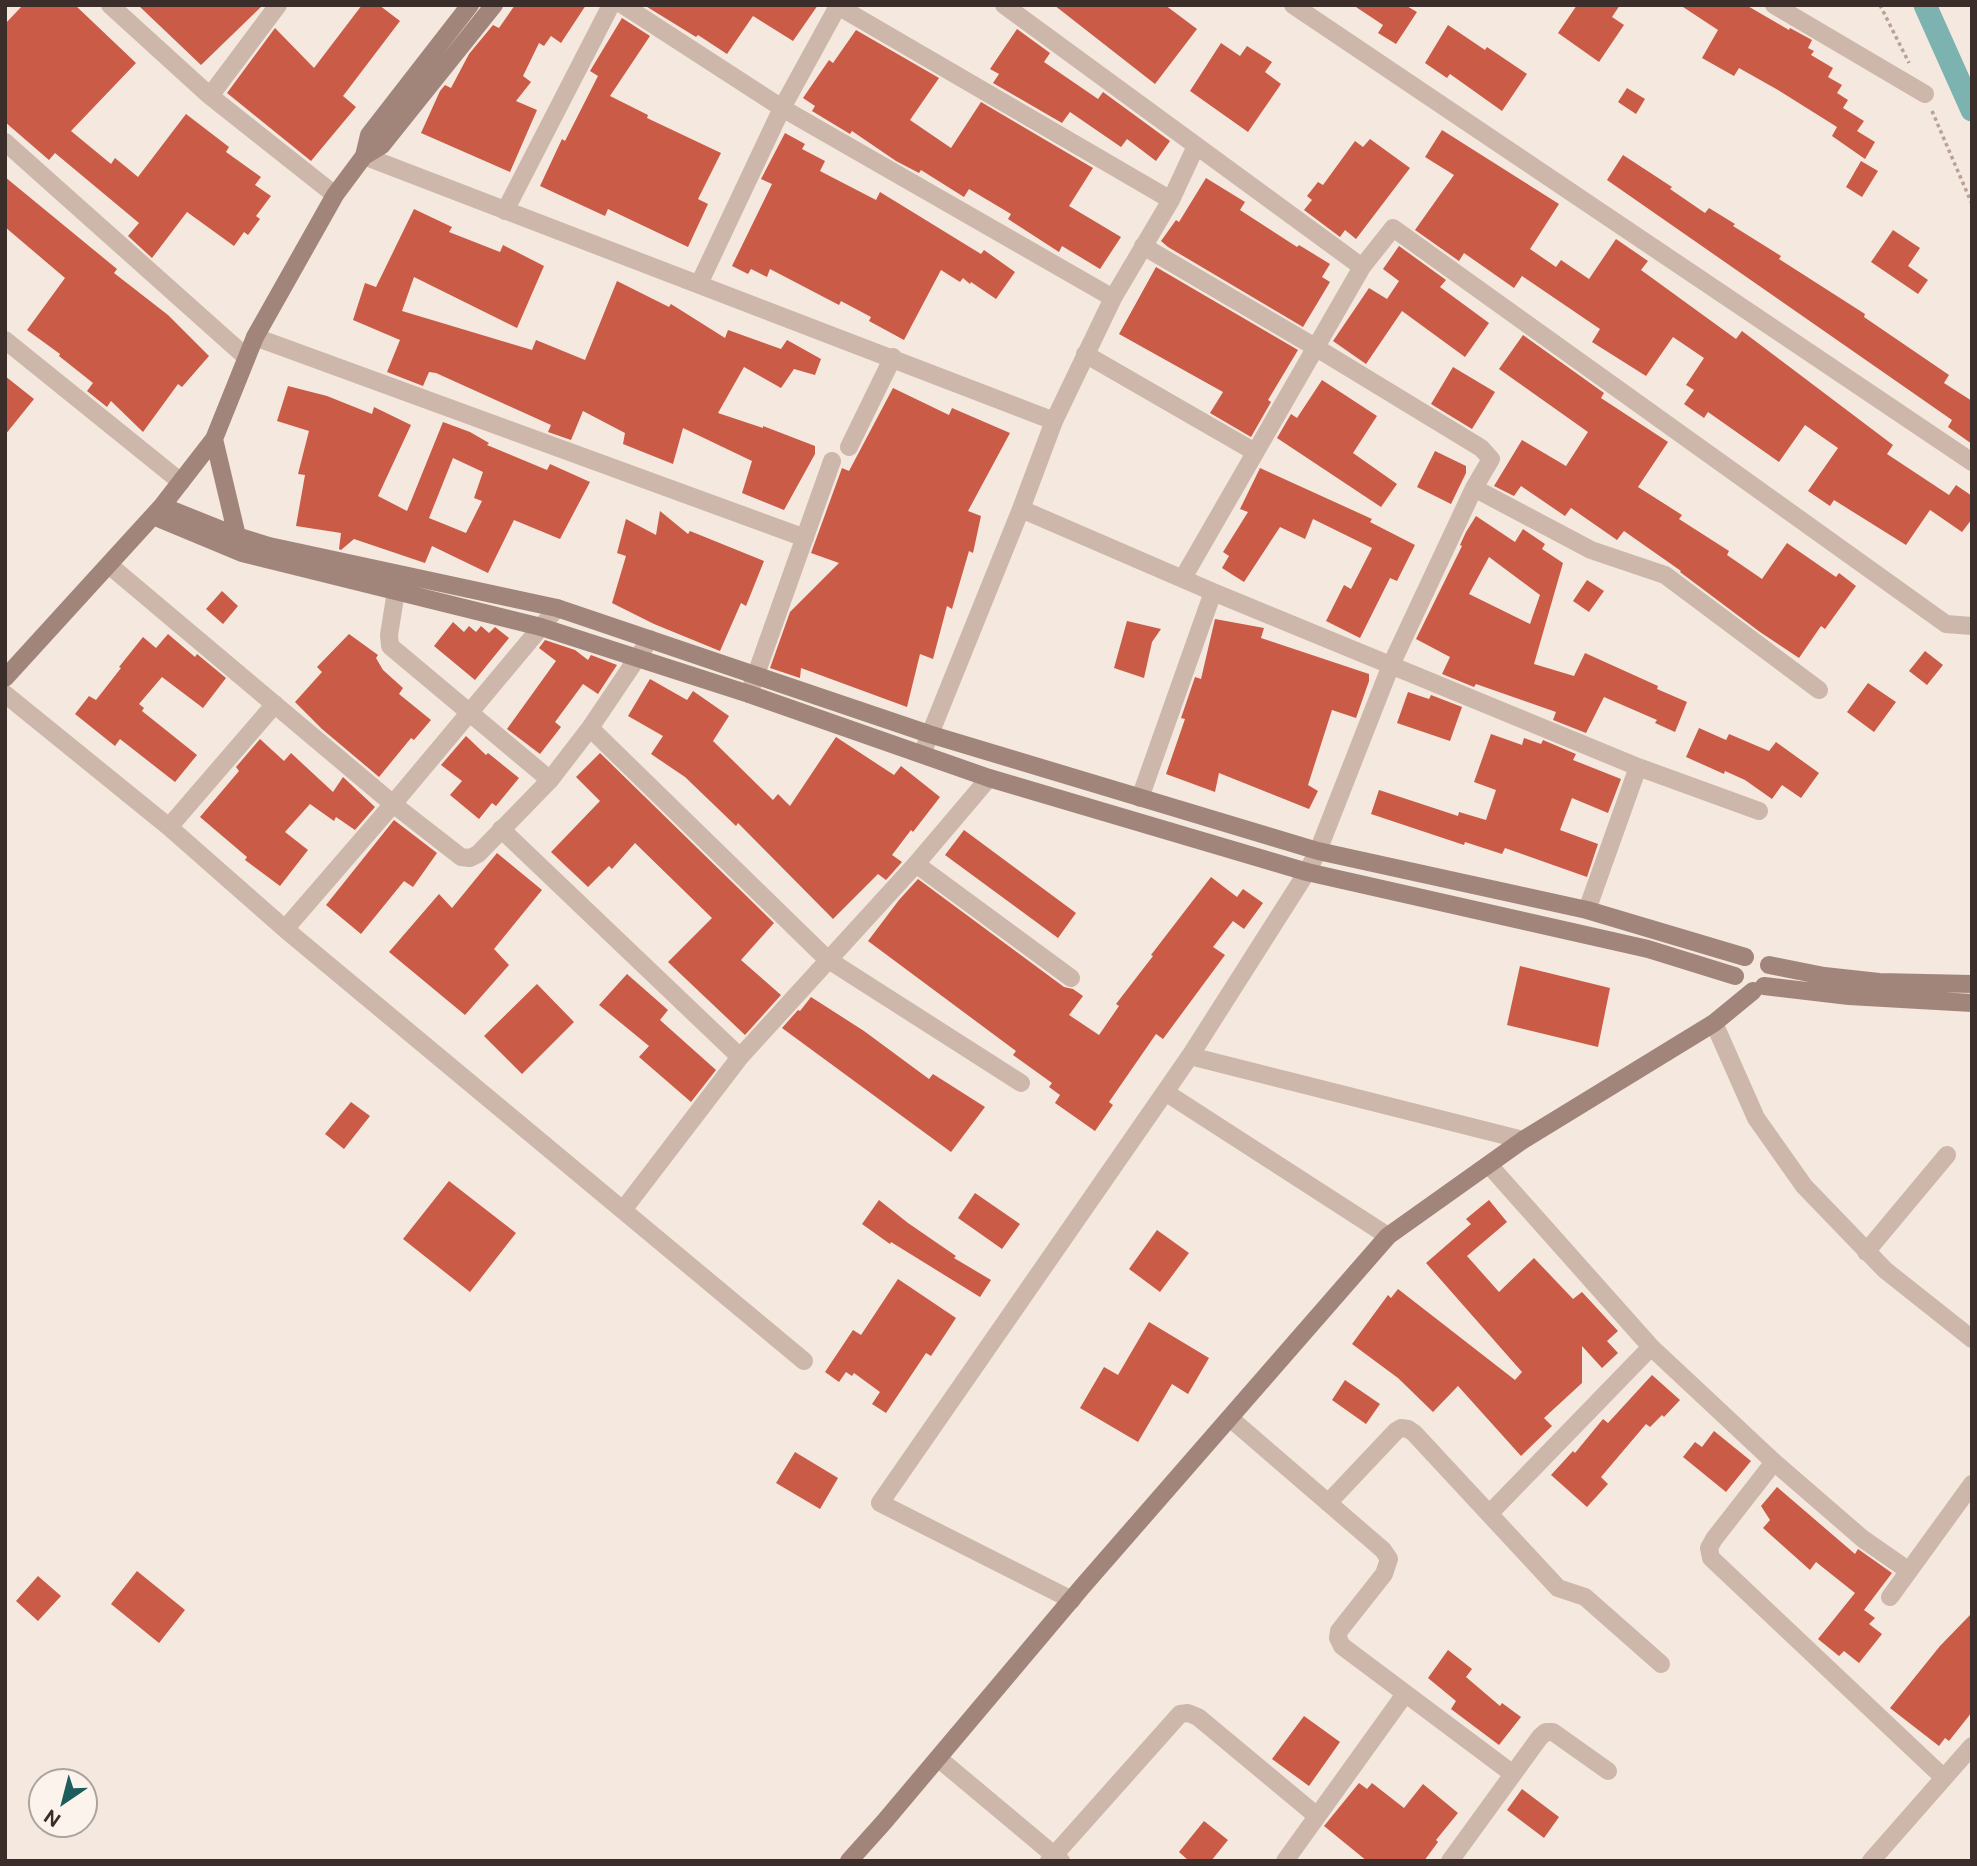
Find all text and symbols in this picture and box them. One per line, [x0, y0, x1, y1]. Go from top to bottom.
north arrow [28, 1768, 98, 1838]
text: N [40, 1805, 65, 1832]

